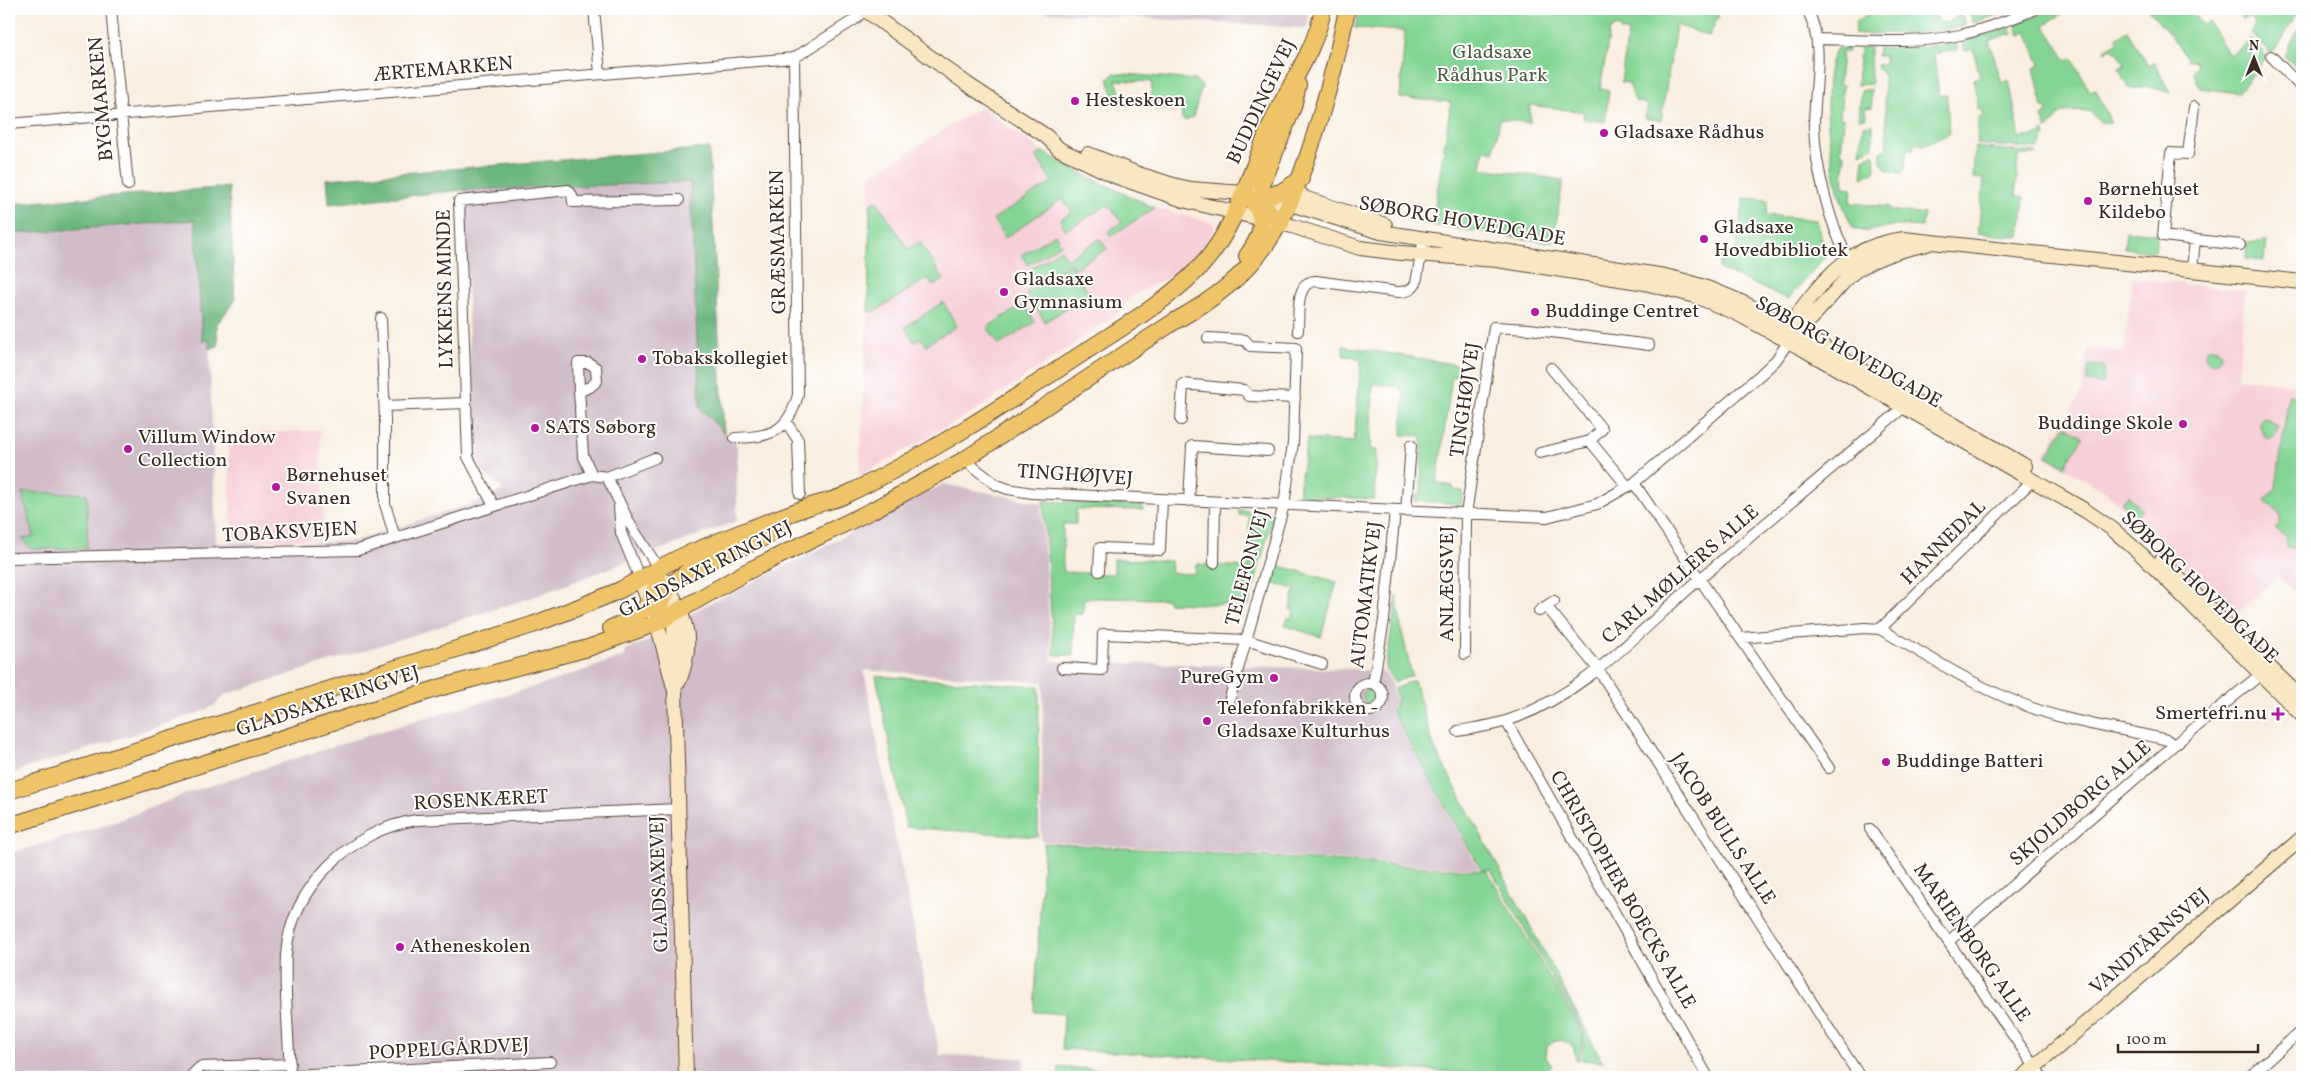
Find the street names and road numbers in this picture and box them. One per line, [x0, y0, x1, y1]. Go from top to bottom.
street label: BYGMARKEN [83, 35, 121, 163]
street label: BUDDINGEVEJ [1221, 35, 1303, 169]
street label: ÆRTEMARKEN [372, 50, 514, 90]
street label: GRÆSMARKEN [764, 169, 794, 314]
street label: SØBORG HOVEDGADE [1356, 190, 1568, 254]
street label: LYKKENS MINDE [431, 209, 461, 369]
street label: SØBORG HOVEDGADE [1750, 290, 1946, 416]
street label: TINGHØJVEJ [1444, 340, 1488, 460]
street label: TINGHØJVEJ [1016, 458, 1134, 494]
street label: HANNEDAL [1895, 494, 1993, 592]
street label: CARL MØLLERS ALLE [1596, 499, 1766, 651]
street label: SØBORG HOVEDGADE [2114, 505, 2284, 671]
street label: TELEFONVEJ [1219, 507, 1277, 629]
street label: GLADSAXE RINGVEJ [614, 514, 798, 626]
street label: TOBAKSVEJEN [222, 515, 359, 551]
street label: AUTOMATIKVEJ [1344, 520, 1390, 670]
street label: ANLÆGSVEJ [1434, 526, 1462, 642]
street label: GLADSAXE RINGVEJ [233, 659, 423, 745]
street label: SKJOLDBORG ALLE [2004, 735, 2158, 873]
street label: JACOB BULLS ALLE [1662, 748, 1782, 910]
street label: CHRISTOPHER BOECKS ALLE [1542, 766, 1702, 1014]
street label: ROSENKÆRET [413, 783, 549, 819]
street label: GLADSAXEVEJ [644, 815, 676, 953]
street label: MARIENBORG ALLE [1906, 858, 2036, 1028]
street label: VANDTÅRNSVEJ [2084, 882, 2216, 1002]
street label: POPPELGÅRDVEJ [368, 1032, 530, 1068]

